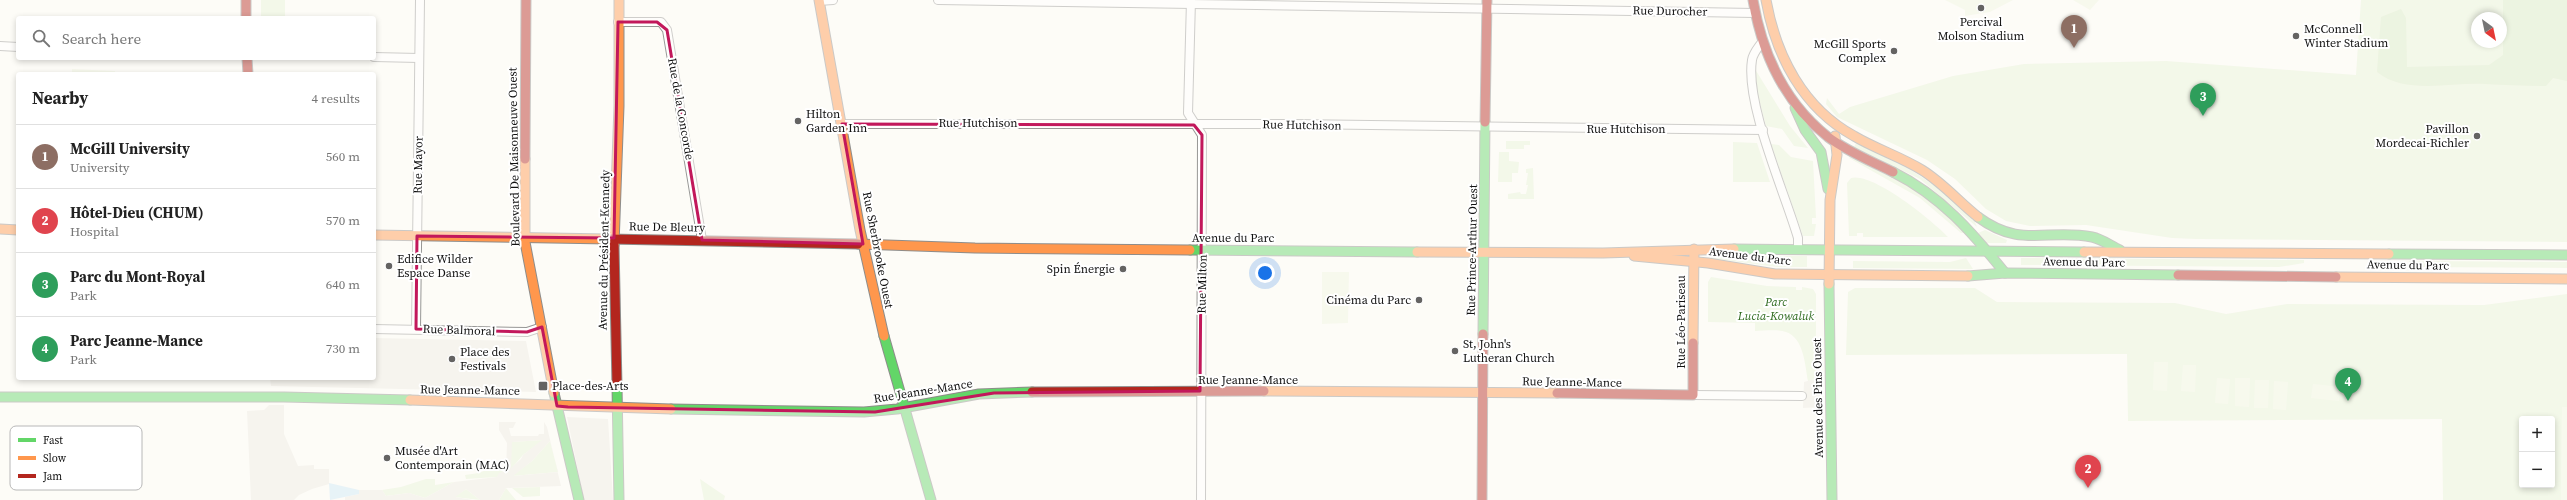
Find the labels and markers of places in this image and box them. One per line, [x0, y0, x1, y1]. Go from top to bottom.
marker: Percival Molson Stadium [1976, 3, 1986, 13]
place label: Percival Molson Stadium [1938, 14, 2025, 44]
pin: 1 [2061, 15, 2087, 48]
place label: McConnell Winter Stadium [2304, 21, 2388, 51]
marker: McConnell Winter Stadium [2291, 31, 2301, 41]
place label: McGill Sports Complex [1814, 36, 1887, 66]
marker: McGill Sports Complex [1889, 46, 1899, 56]
pin: 3 [2190, 83, 2216, 116]
place label: Hilton Garden Inn [806, 106, 867, 136]
marker: Hilton Garden Inn [793, 116, 803, 126]
place label: Pavillon Mordecai-Richler [2376, 121, 2469, 151]
marker: Pavillon Mordecai-Richler [2472, 131, 2482, 141]
place label: Edifice Wilder Espace Danse [397, 251, 473, 281]
marker: Edifice Wilder Espace Danse [384, 261, 394, 271]
place label: Spin Énergie [1047, 261, 1115, 277]
marker: Spin Énergie [1118, 264, 1128, 274]
place label: Cinéma du Parc [1326, 292, 1411, 308]
marker: Cinéma du Parc [1414, 295, 1424, 305]
place label: St, John's Lutheran Church [1463, 336, 1555, 366]
place label: Place des Festivals [460, 344, 510, 374]
marker: St, John's Lutheran Church [1450, 346, 1460, 356]
marker: Place des Festivals [447, 354, 457, 364]
pin: 4 [2335, 368, 2361, 401]
place label: Place-des-Arts [552, 378, 629, 394]
marker: Place-des-Arts [537, 380, 549, 392]
place label: Musée d'Art Contemporain (MAC) [395, 443, 509, 473]
marker: Musée d'Art Contemporain (MAC) [382, 453, 392, 463]
pin: 2 [2075, 455, 2101, 488]

